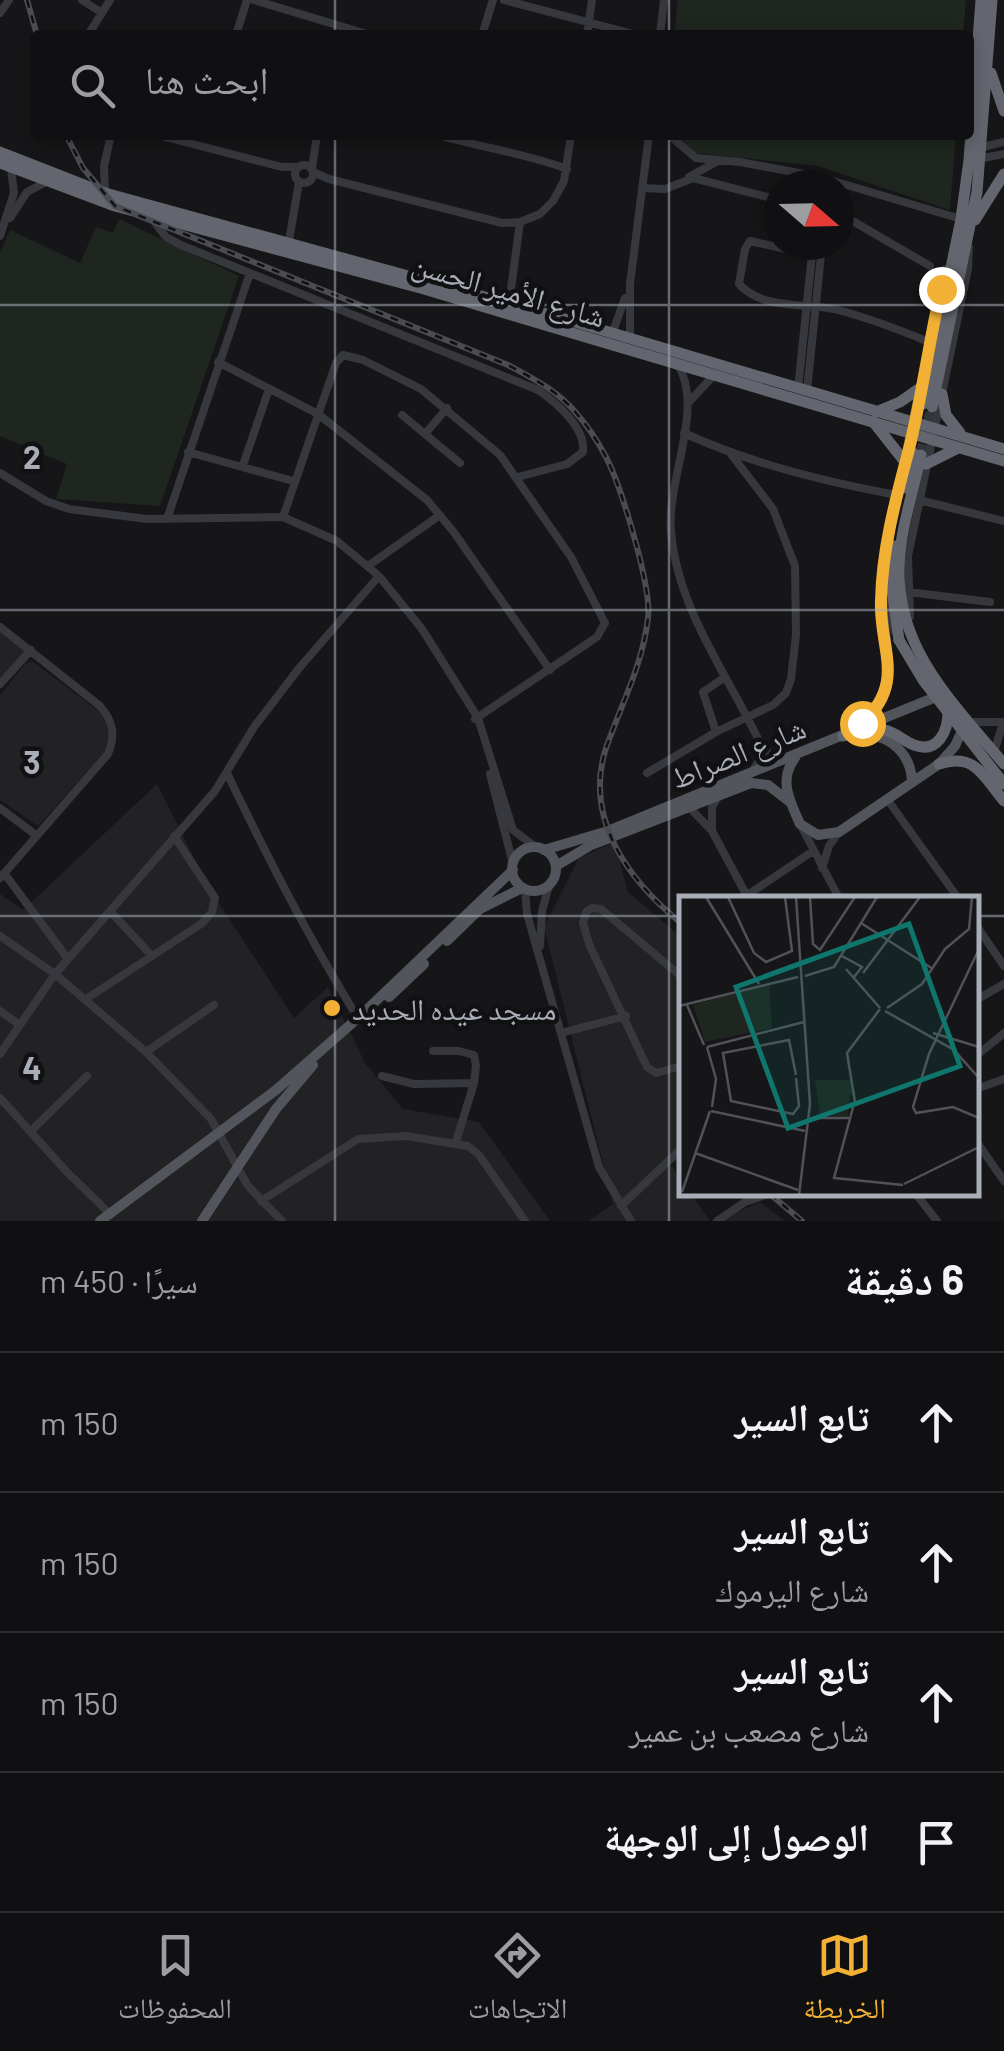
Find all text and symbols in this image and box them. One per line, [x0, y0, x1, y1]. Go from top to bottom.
search box [30, 30, 974, 140]
text: ابحث هنا [145, 56, 268, 102]
icon: search [65, 58, 120, 113]
north arrow [764, 170, 854, 260]
street label: شارع الأمير الحسن [407, 244, 610, 337]
route end [919, 267, 965, 313]
text: 2 [23, 437, 41, 475]
route start [840, 701, 886, 747]
street label: شارع الصراط [665, 709, 812, 798]
text: 3 [23, 742, 41, 780]
inset map [679, 896, 979, 1196]
place label: مسجد عيده الحديد [352, 990, 556, 1027]
marker: مسجد عيده الحديد [321, 997, 343, 1019]
text: 4 [22, 1048, 42, 1086]
text: 6 دقيقة [845, 1253, 964, 1303]
text: سيرًا · 450 m [40, 1261, 198, 1299]
text: تابع السير [735, 1393, 869, 1439]
icon: ahead [909, 1395, 964, 1450]
text: 150 m [40, 1403, 119, 1441]
text: تابع السير [735, 1506, 869, 1552]
icon: ahead [909, 1535, 964, 1590]
text: 150 m [40, 1543, 119, 1581]
text: شارع اليرموك [715, 1570, 869, 1608]
text: تابع السير [735, 1646, 869, 1692]
icon: ahead [909, 1675, 964, 1730]
text: 150 m [40, 1683, 119, 1721]
text: شارع مصعب بن عمير [629, 1710, 869, 1748]
text: الوصول إلى الوجهة [604, 1813, 869, 1859]
icon: arrive [909, 1815, 964, 1870]
tab: المحفوظات [118, 1928, 232, 2036]
tab: الاتجاهات [468, 1928, 567, 2036]
tab: الخريطة [804, 1928, 886, 2036]

